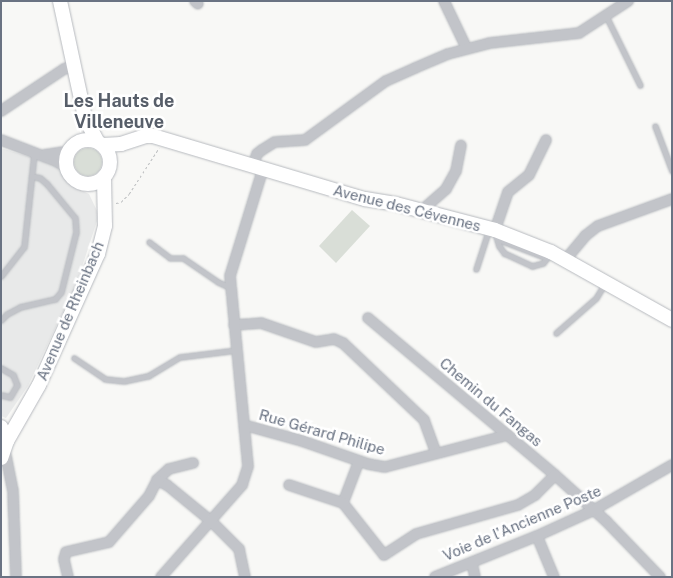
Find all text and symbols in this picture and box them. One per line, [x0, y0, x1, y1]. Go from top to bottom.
district label: Les Hauts de Villeneuve [63, 91, 175, 134]
street label: Avenue des Cévennes [331, 181, 483, 235]
street label: Avenue de Rheinbach [32, 239, 108, 383]
street label: Chemin du Fangas [436, 354, 546, 450]
street label: Rue Gérard Philipe [257, 405, 387, 459]
street label: Voie de l'Ancienne Poste [440, 481, 604, 565]

